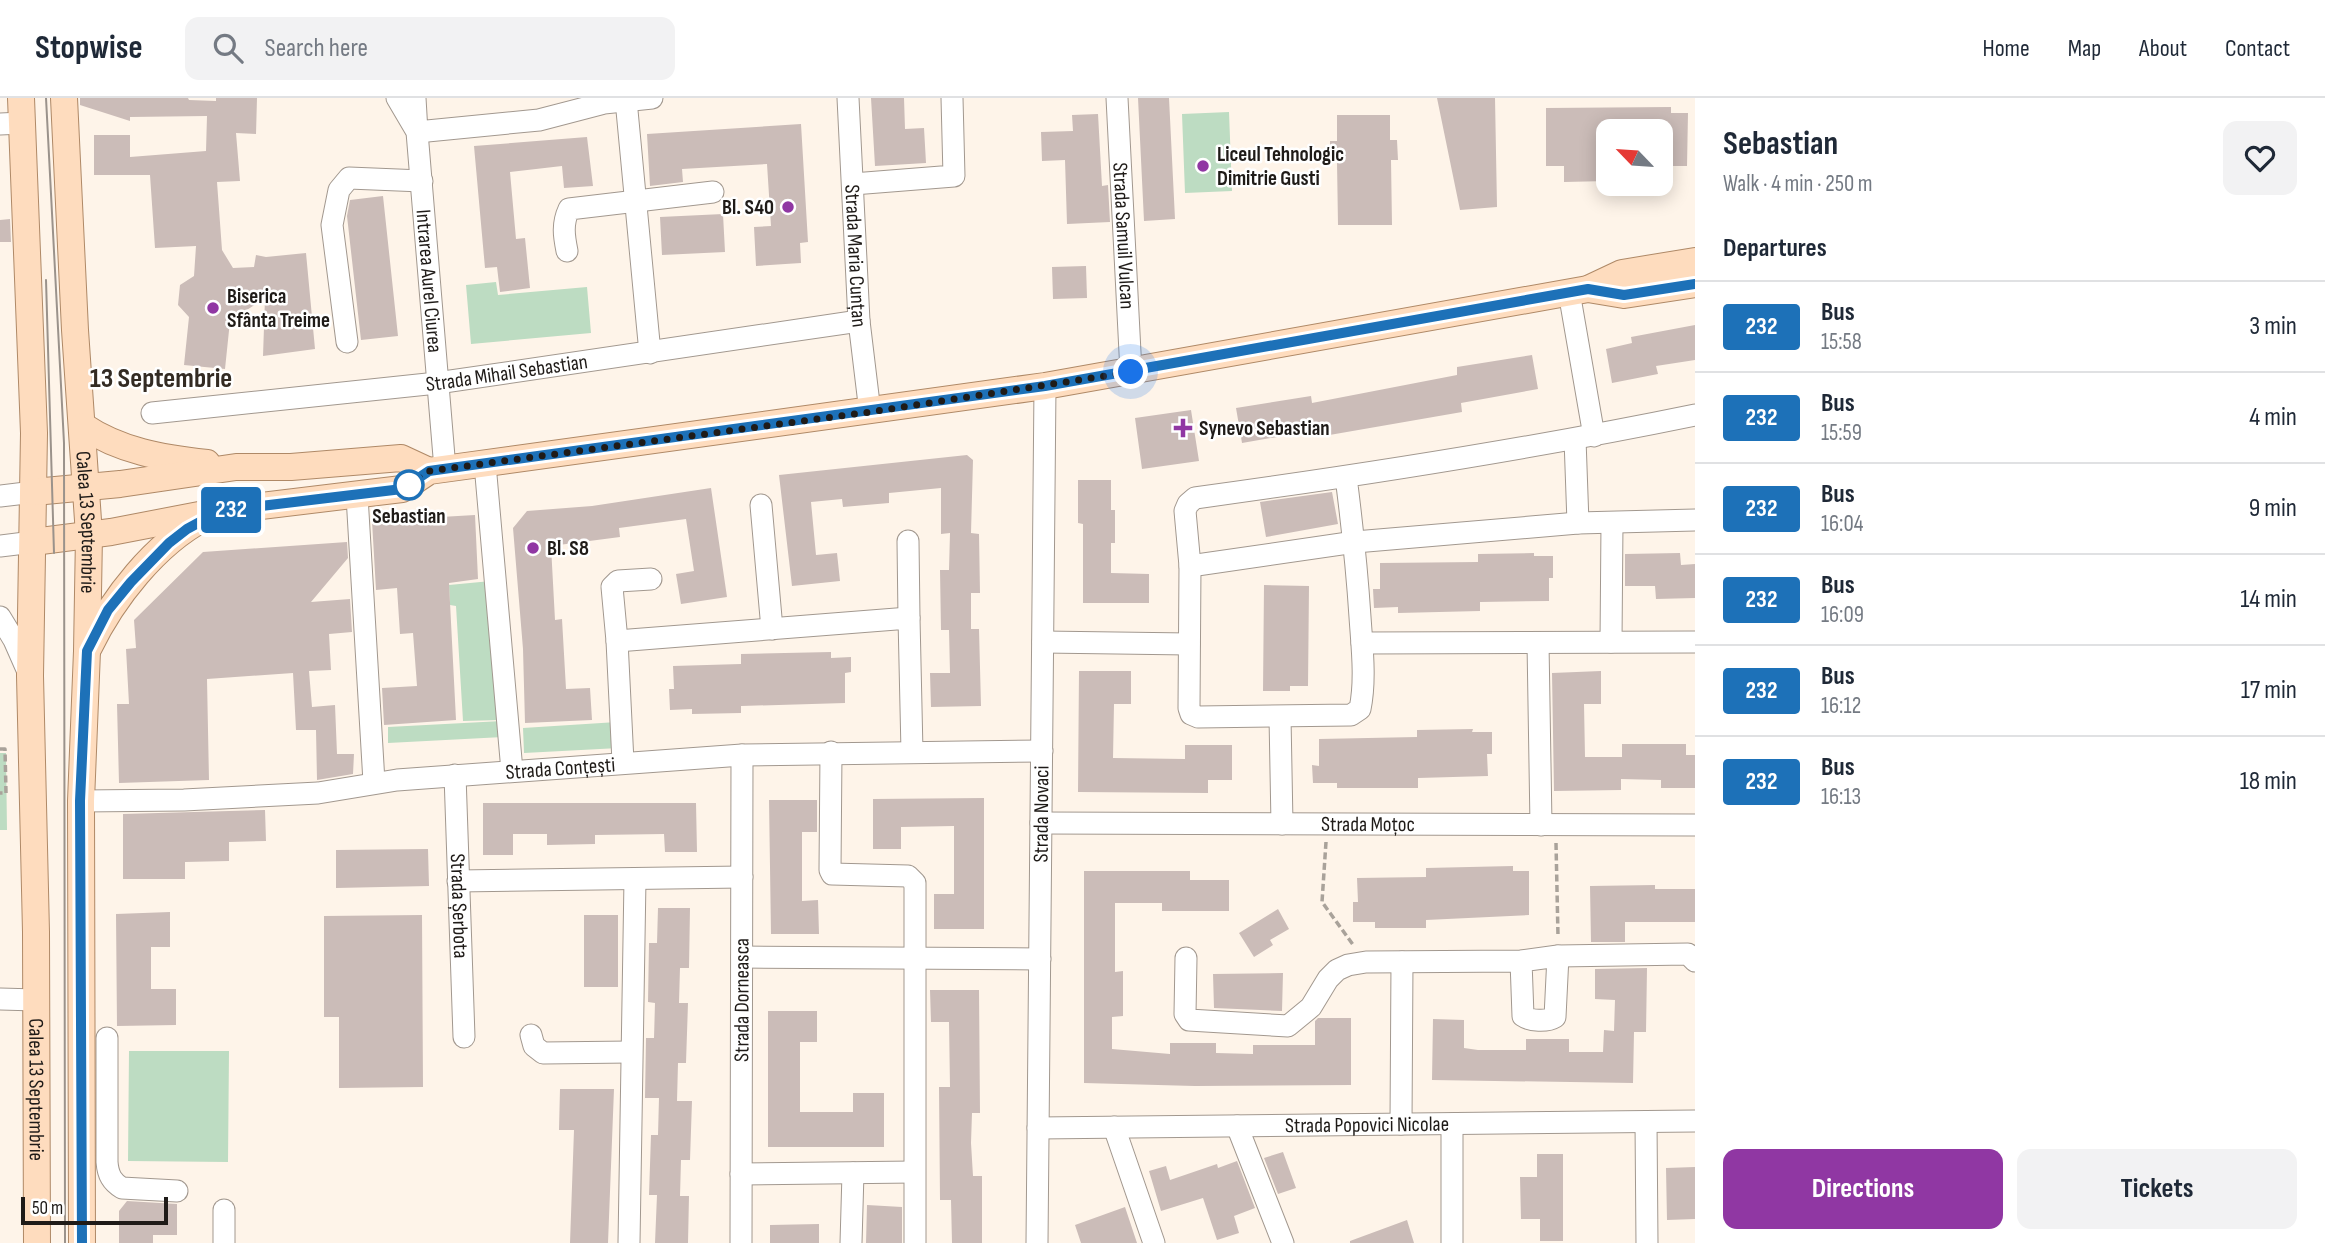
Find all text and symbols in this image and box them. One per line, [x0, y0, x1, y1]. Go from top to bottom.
search box [185, 17, 675, 80]
text: Stopwise [35, 28, 143, 68]
icon: search [209, 29, 247, 67]
text: Search here [265, 33, 368, 64]
text: Home [1982, 34, 2030, 63]
text: Map [2068, 34, 2101, 63]
text: About [2139, 34, 2187, 63]
text: Contact [2225, 34, 2290, 63]
north arrow [1596, 119, 1673, 196]
map controls [1596, 119, 1673, 196]
button: heart [2223, 121, 2297, 195]
text: Sebastian [1723, 124, 1838, 164]
place label: Liceul Tehnologic Dimitrie Gusti [1217, 142, 1344, 191]
marker: Liceul Tehnologic Dimitrie Gusti [1195, 158, 1211, 174]
street label: Strada Samuil Vulcan [1107, 162, 1140, 310]
text: Walk · 4 min · 250 m [1723, 170, 1873, 198]
street label: Strada Maria Cunțan [839, 184, 872, 329]
place label: Bl. S40 [722, 195, 774, 220]
marker: Bl. S40 [780, 199, 796, 215]
street label: Intrarea Aurel Ciurea [410, 209, 447, 354]
text: Departures [1723, 233, 1827, 264]
place label: Biserica Sfânta Treime [227, 284, 330, 333]
text: Bus [1821, 297, 1855, 328]
marker: Biserica Sfânta Treime [205, 300, 221, 316]
text: 3 min [2249, 311, 2297, 342]
text: 232 [1746, 312, 1777, 341]
text: 15:58 [1821, 328, 1862, 356]
street label: Strada Mihail Sebastian [425, 349, 589, 397]
your location [1113, 354, 1148, 389]
district label: 13 Septembrie [90, 362, 232, 395]
text: Bus [1821, 388, 1855, 419]
text: 4 min [2249, 402, 2297, 433]
text: 232 [1746, 403, 1777, 432]
place label: Synevo Sebastian [1199, 416, 1330, 441]
marker: Synevo Sebastian [1173, 418, 1193, 438]
text: 15:59 [1821, 419, 1862, 447]
street label: Calea 13 Septembrie [70, 450, 101, 594]
marker: Sebastian [394, 470, 424, 500]
text: Bus [1821, 479, 1855, 510]
line badge: 232 [191, 487, 271, 533]
text: 9 min [2249, 493, 2297, 524]
text: 232 [1746, 494, 1777, 523]
text: 232 [215, 495, 247, 524]
place label: Sebastian [372, 504, 446, 529]
text: 16:04 [1821, 510, 1863, 538]
place label: Bl. S8 [547, 536, 589, 561]
marker: Bl. S8 [525, 540, 541, 556]
text: Bus [1821, 570, 1855, 601]
text: 14 min [2240, 584, 2297, 615]
text: 232 [1746, 585, 1777, 614]
text: 16:09 [1821, 601, 1864, 629]
text: Bus [1821, 661, 1855, 692]
text: 17 min [2241, 675, 2297, 706]
text: 232 [1746, 676, 1777, 705]
text: 16:12 [1821, 692, 1861, 720]
street label: Strada Conțești [505, 752, 616, 785]
text: Bus [1821, 752, 1855, 783]
street label: Strada Novaci [1029, 765, 1054, 863]
text: 18 min [2240, 766, 2297, 797]
text: 232 [1746, 767, 1777, 796]
text: 16:13 [1821, 783, 1861, 811]
street label: Strada Moțoc [1321, 812, 1415, 837]
street label: Strada Șerbota [445, 853, 473, 959]
street label: Strada Dorneasca [729, 938, 755, 1062]
street label: Calea 13 Septembrie [23, 1018, 49, 1161]
street label: Strada Popovici Nicolae [1285, 1112, 1449, 1138]
button: Directions [1723, 1149, 2003, 1229]
button: Tickets [2017, 1149, 2297, 1229]
scale bar [21, 1194, 168, 1226]
text: 50 m [32, 1197, 63, 1220]

